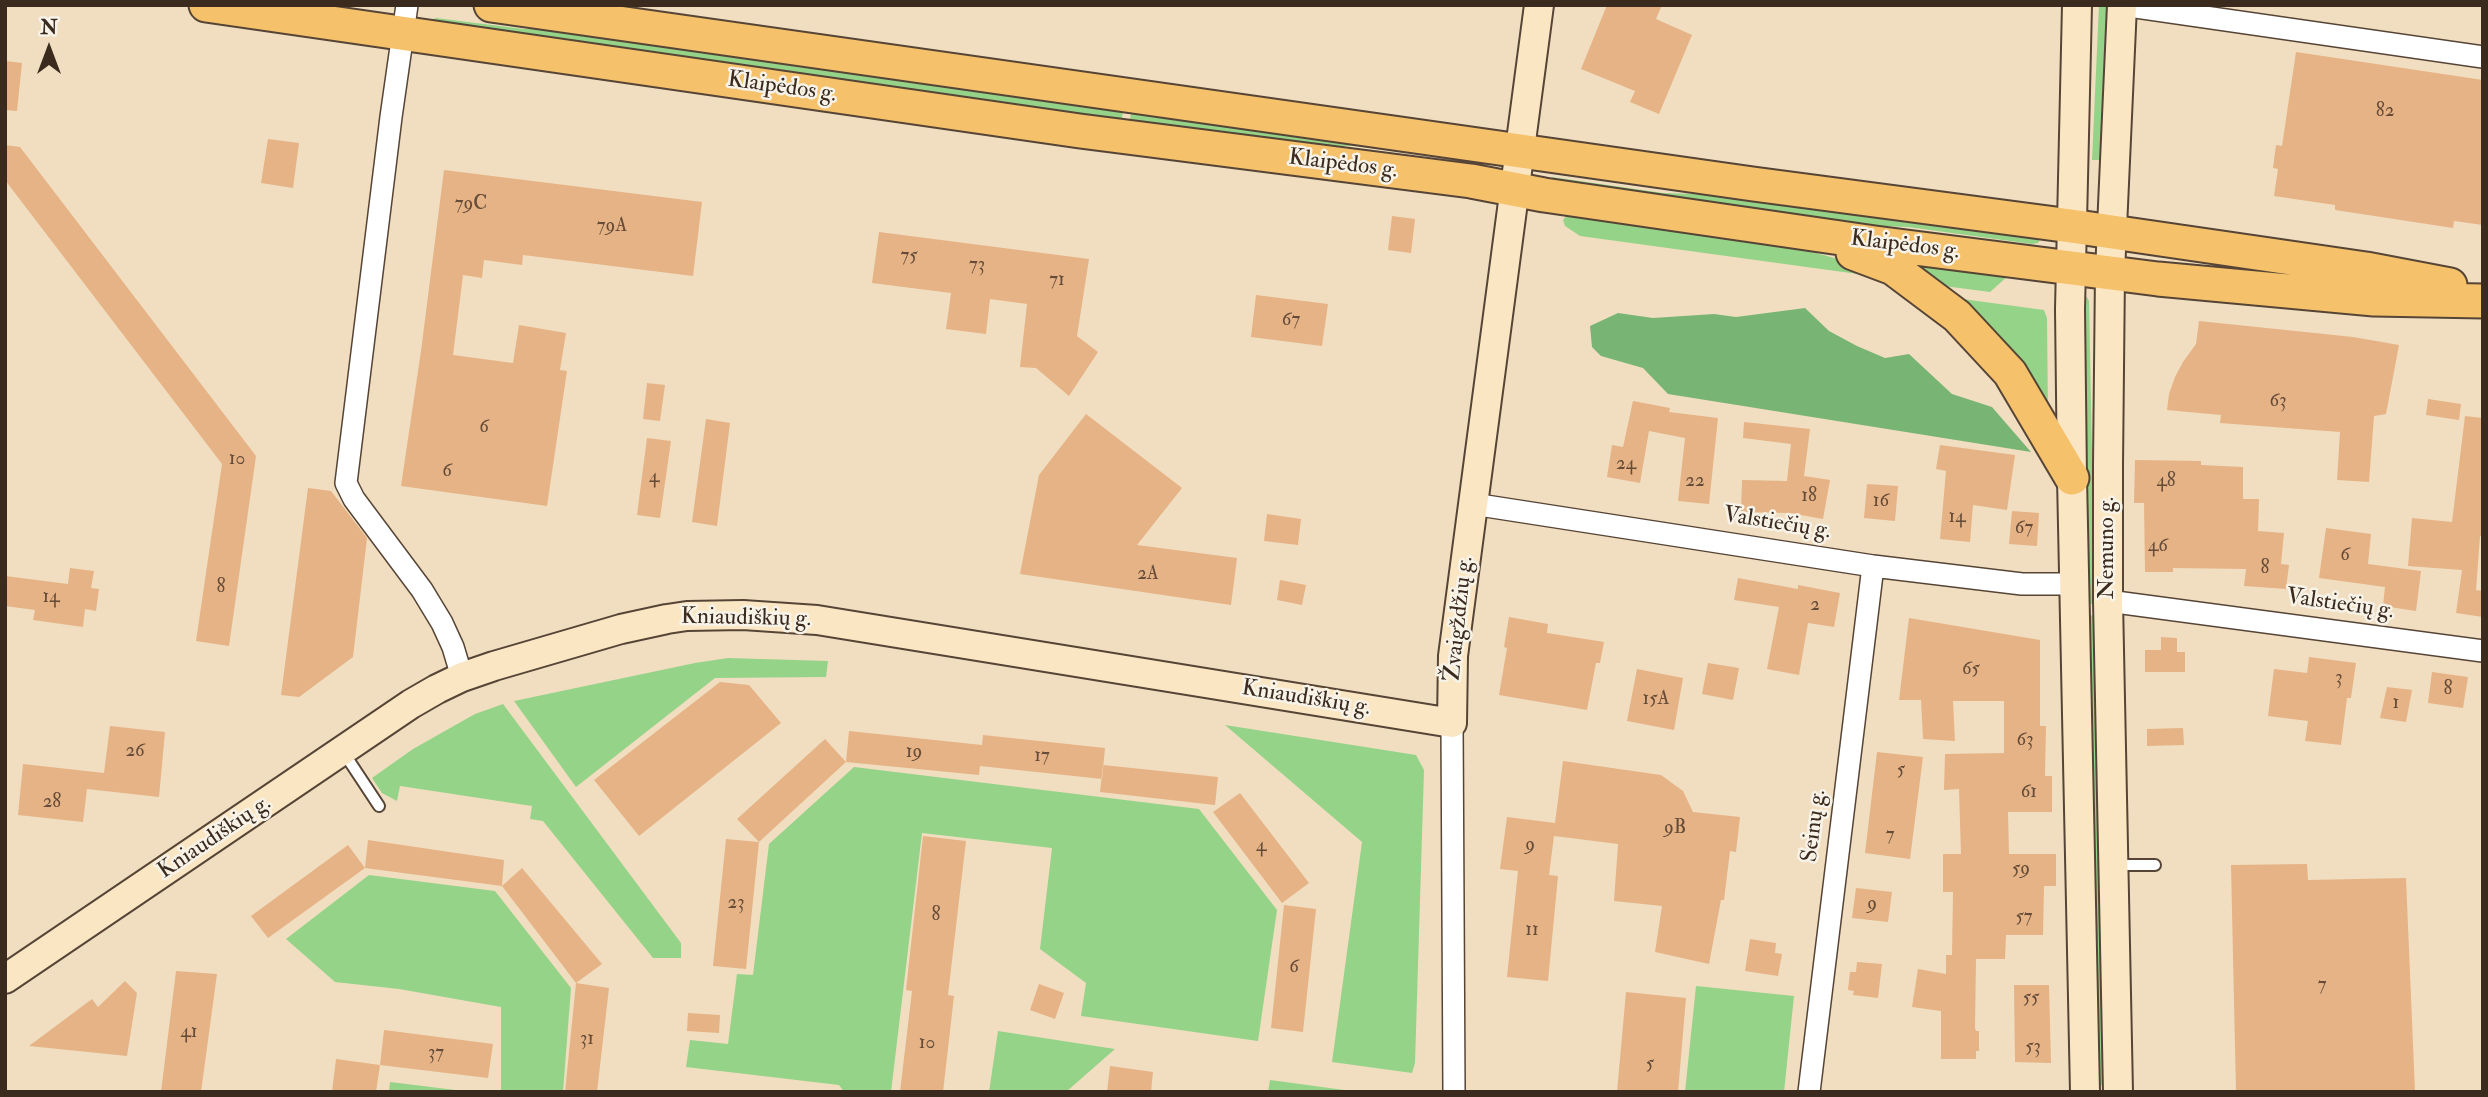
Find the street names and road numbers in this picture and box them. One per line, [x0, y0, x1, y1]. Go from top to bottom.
street label: Klaipėdos g. [726, 67, 838, 109]
street label: Klaipėdos g. [1287, 145, 1399, 185]
street label: Klaipėdos g. [1849, 226, 1961, 266]
street label: Nemuno g. [2094, 497, 2122, 599]
street label: Valstiečių g. [1721, 502, 1833, 546]
street label: Žvaigždžių g. [1440, 555, 1480, 683]
street label: Valstiečių g. [2284, 584, 2396, 626]
street label: Kniaudiškių g. [681, 604, 811, 634]
street label: Kniaudiškių g. [1240, 675, 1372, 723]
street label: Seinų g. [1797, 788, 1833, 864]
street label: Kniaudiškių g. [153, 790, 277, 886]

